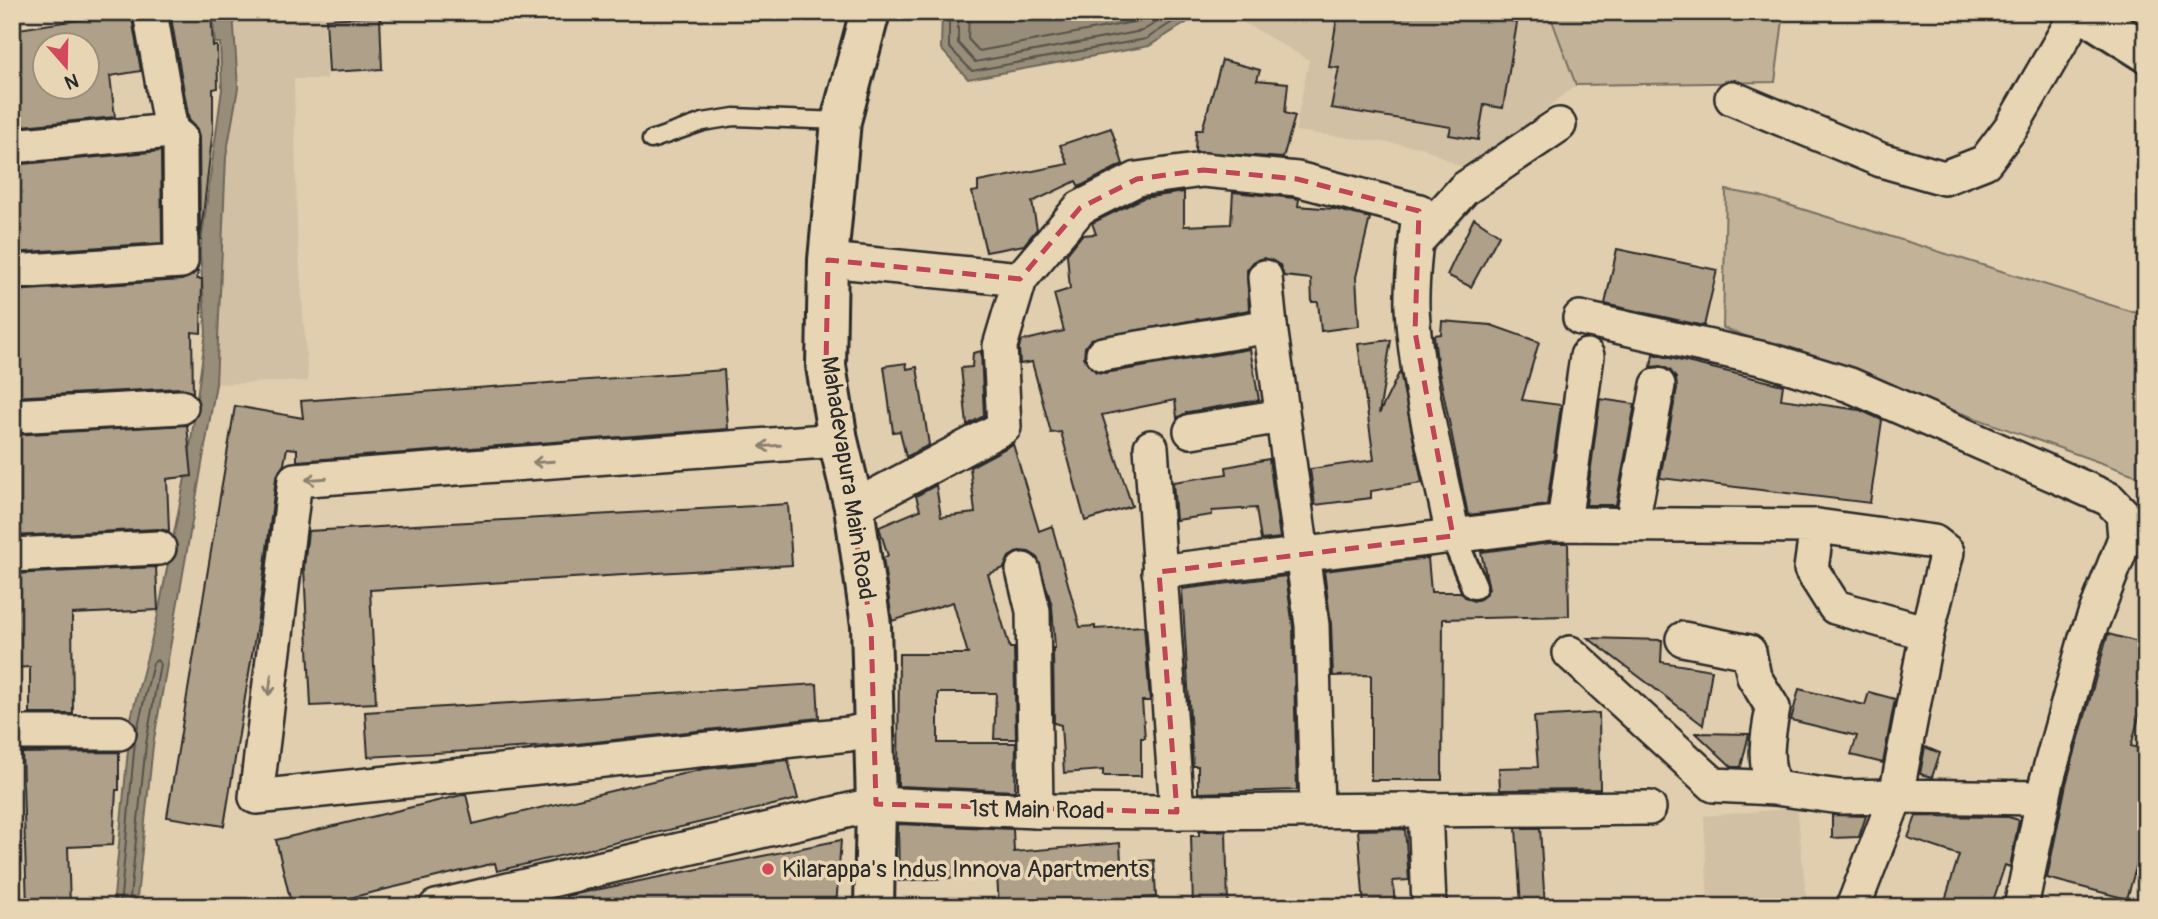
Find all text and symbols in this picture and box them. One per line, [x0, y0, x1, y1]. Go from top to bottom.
north arrow [32, 32, 102, 102]
text: N [61, 68, 82, 95]
street label: Mahadevapura Main Road [814, 354, 882, 602]
one-way arrow [759, 440, 781, 453]
one-way arrow [532, 456, 554, 469]
one-way arrow [305, 472, 328, 485]
one-way arrow [263, 673, 276, 696]
street label: 1st Main Road [969, 794, 1105, 826]
place label: Kilarappa's Indus Innova Apartments [782, 855, 1149, 884]
marker: Kilarappa's Indus Innova Apartments [760, 861, 776, 877]

